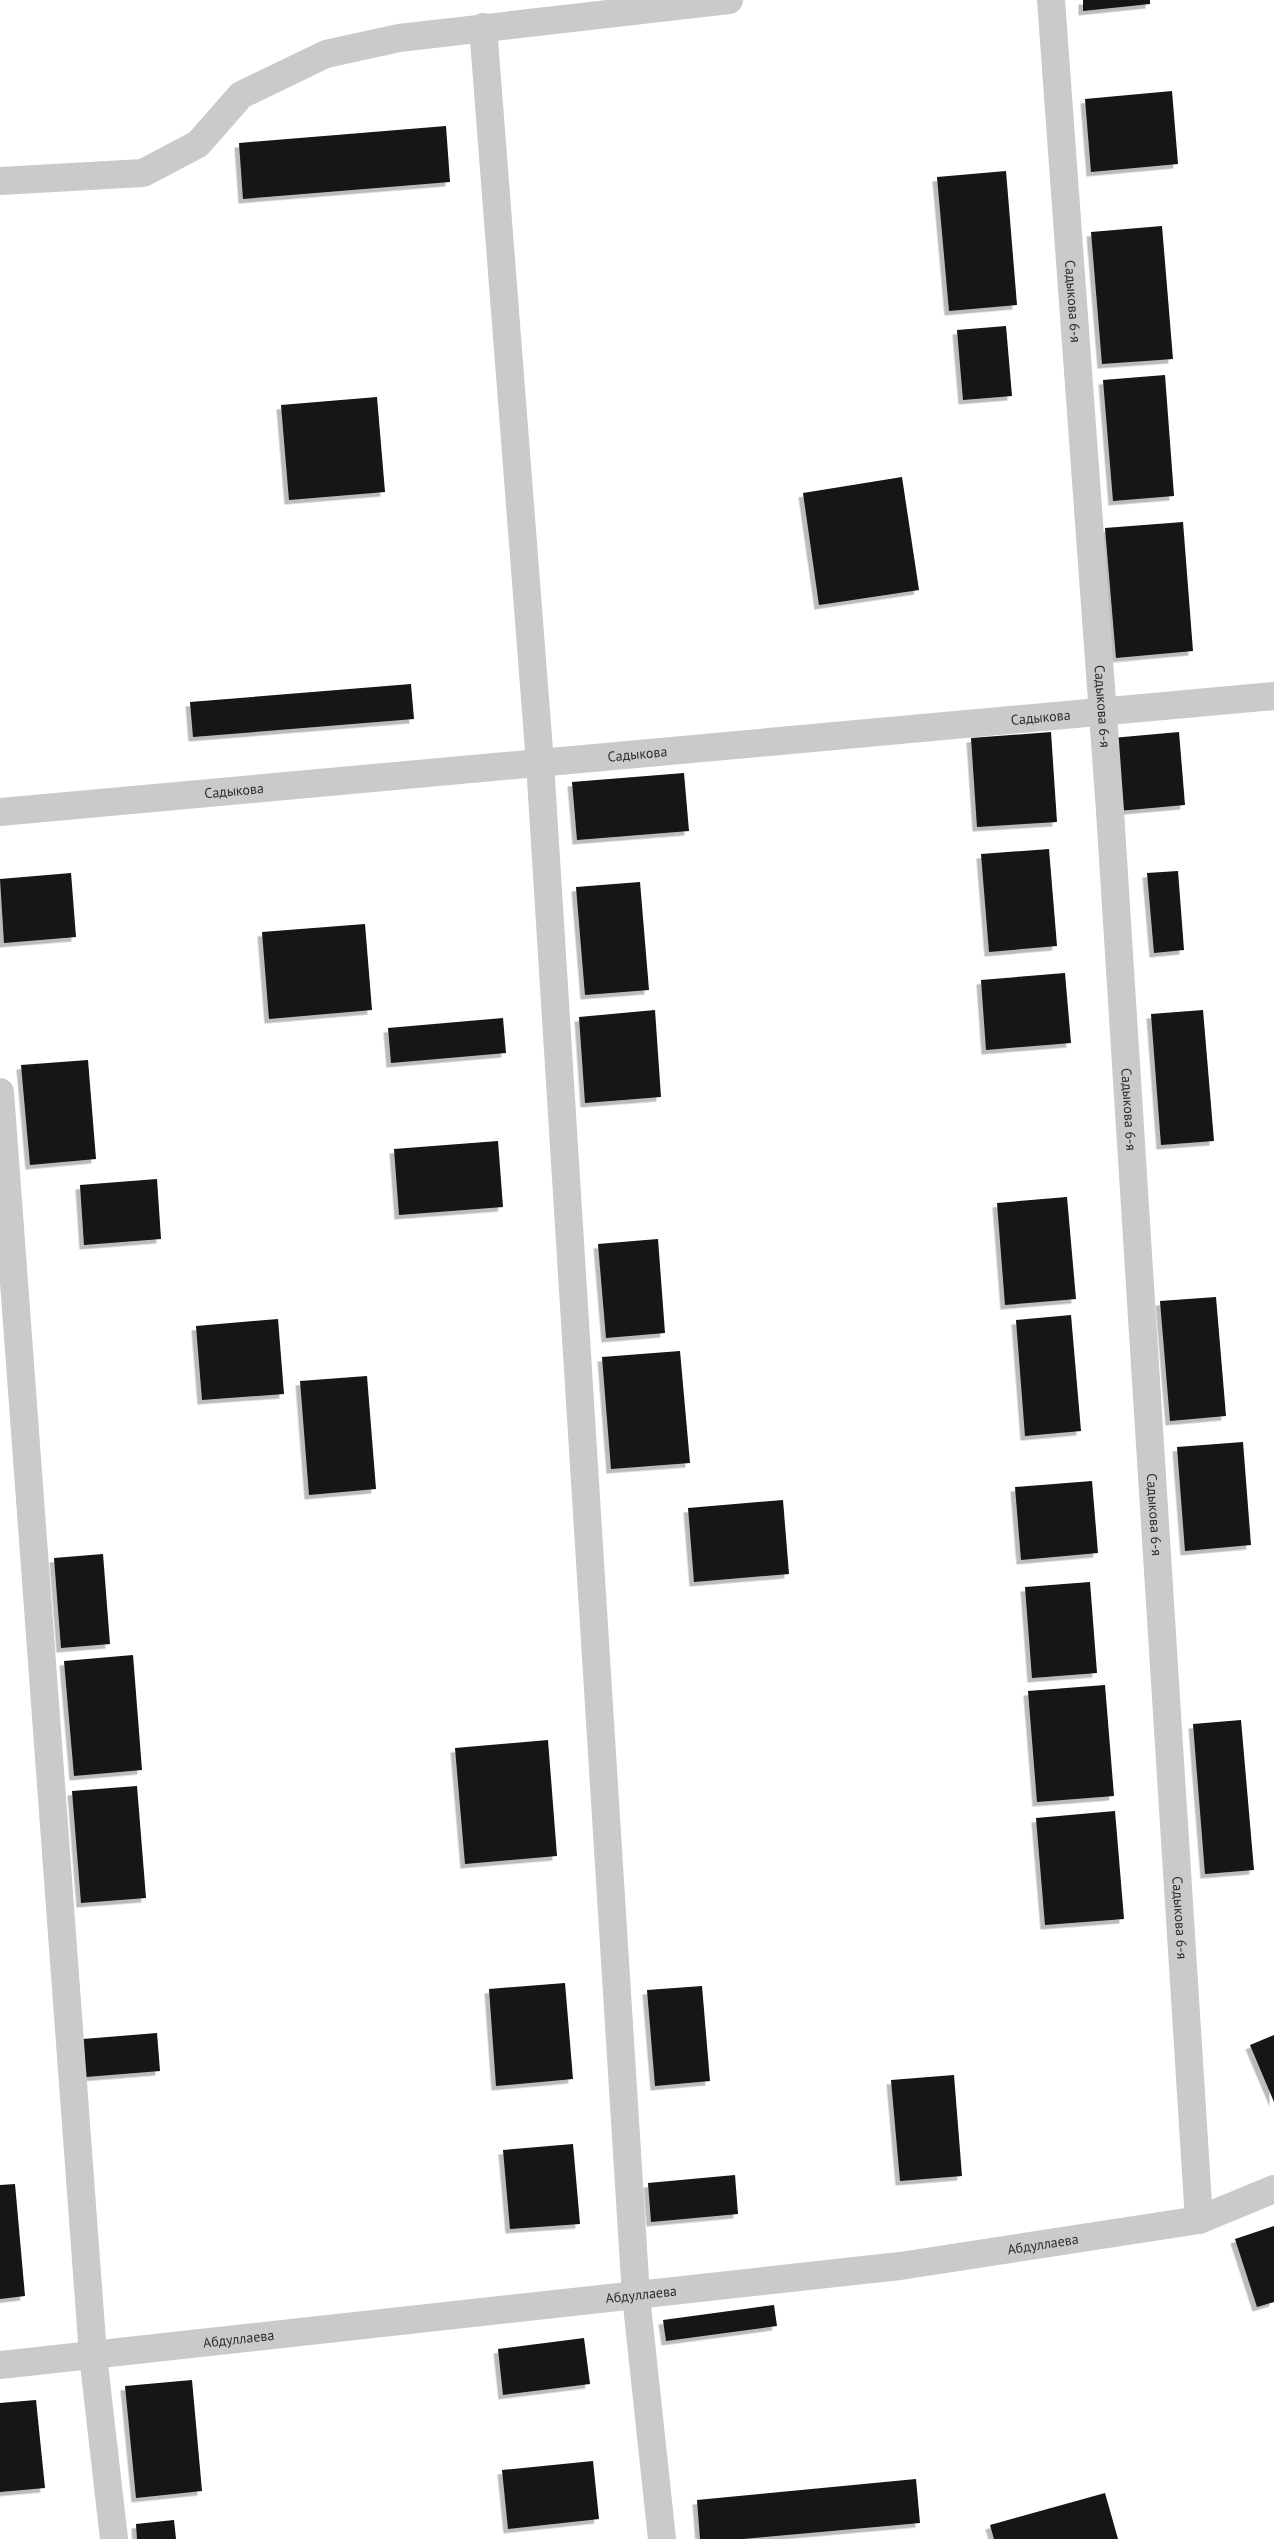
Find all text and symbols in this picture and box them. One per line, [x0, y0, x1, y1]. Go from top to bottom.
street label: Садыкова 6-я [1061, 259, 1085, 343]
street label: Садыкова 6-я [1090, 664, 1114, 748]
street label: Садыкова [1010, 706, 1071, 729]
street label: Садыкова [607, 742, 668, 766]
street label: Садыкова [203, 779, 265, 802]
street label: Садыкова 6-я [1117, 1067, 1140, 1151]
street label: Садыкова 6-я [1143, 1473, 1166, 1556]
street label: Садыкова 6-я [1168, 1876, 1191, 1960]
street label: Абдуллаева [1006, 2230, 1080, 2258]
street label: Абдуллаева [605, 2282, 678, 2307]
street label: Абдуллаева [202, 2326, 275, 2352]

